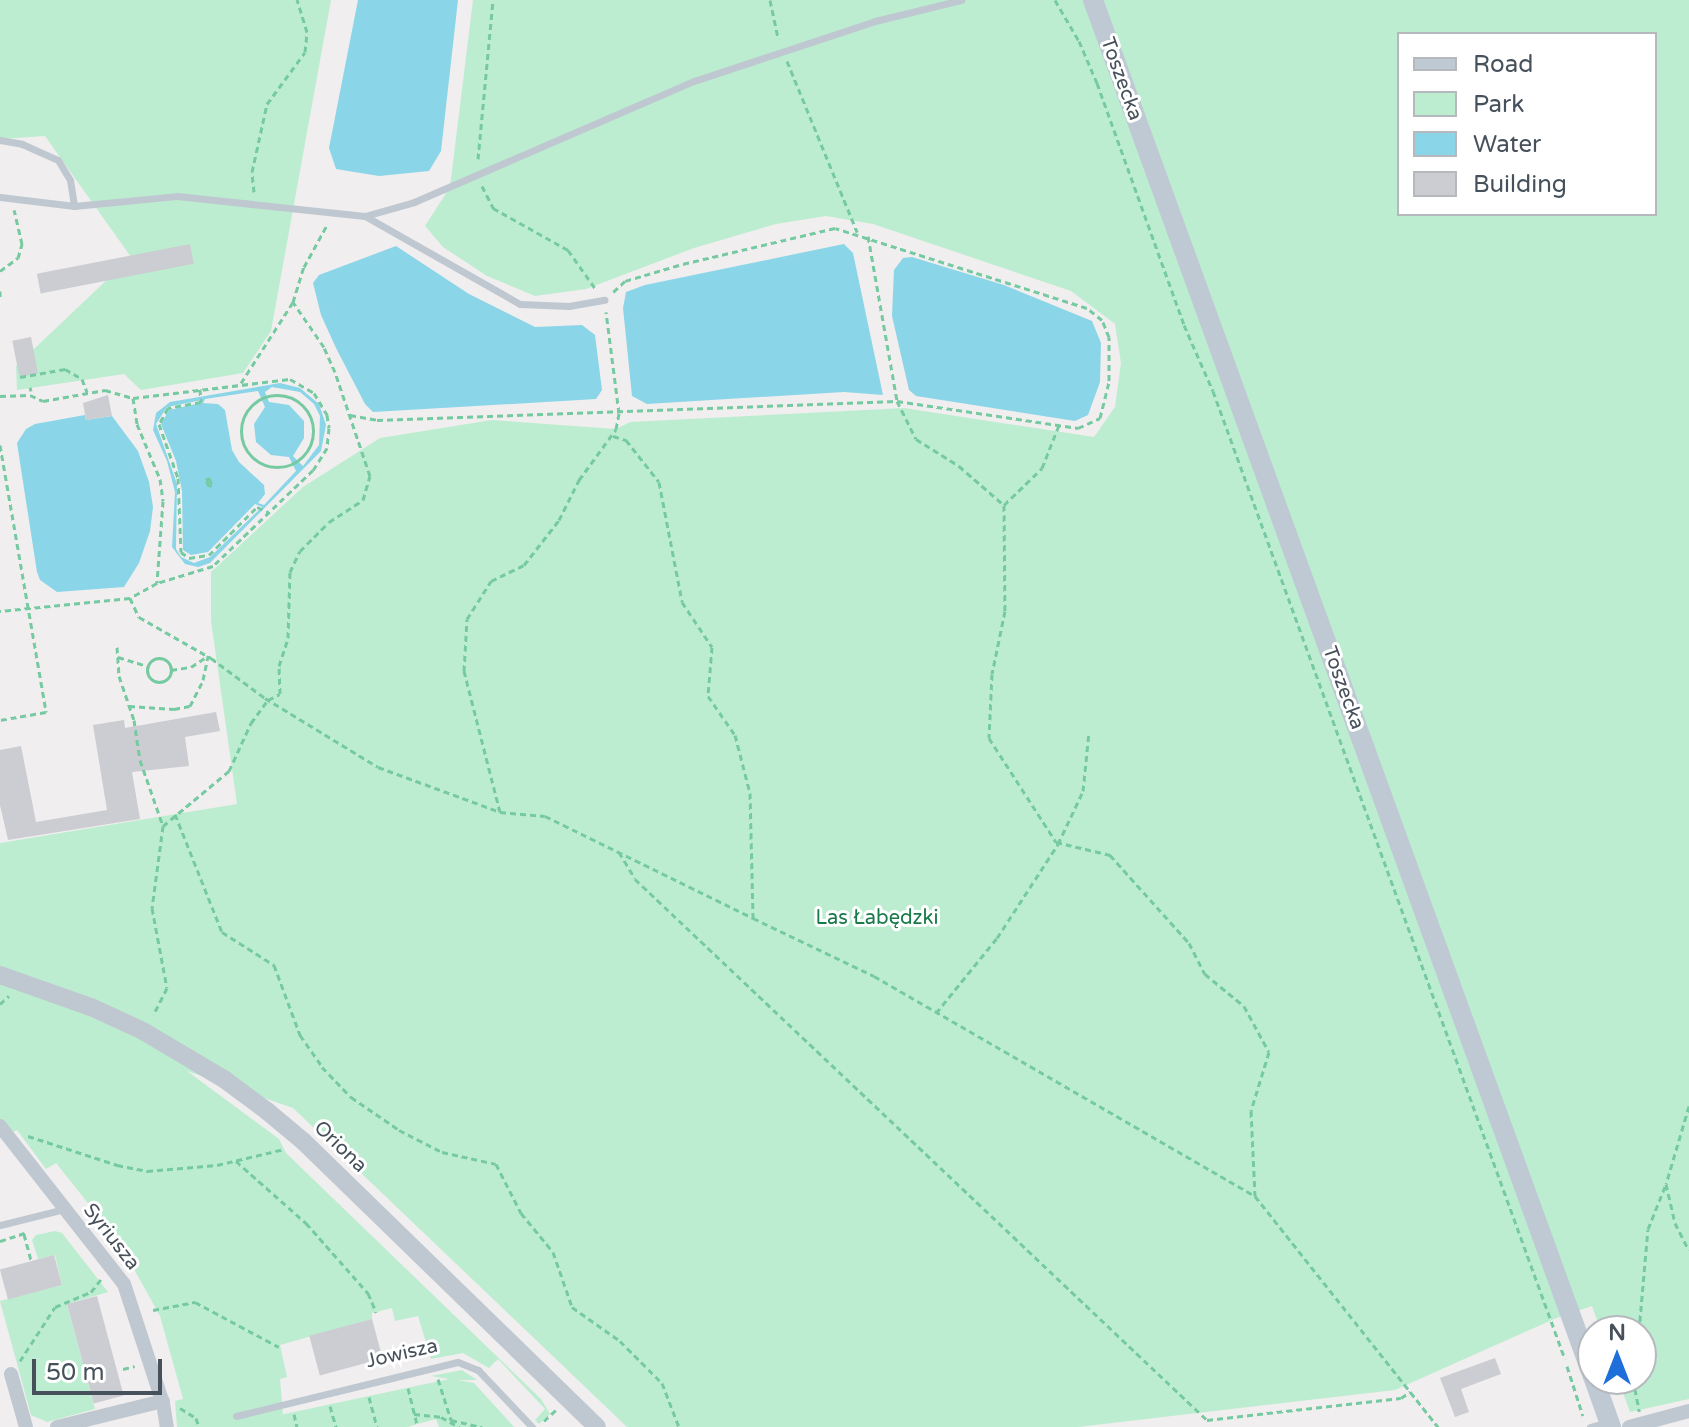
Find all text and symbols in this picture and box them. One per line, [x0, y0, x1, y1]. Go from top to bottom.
legend [1397, 32, 1657, 216]
street label: Toszecka [1095, 34, 1147, 124]
text: Road [1473, 50, 1533, 79]
text: Park [1473, 90, 1524, 119]
text: Water [1473, 130, 1541, 159]
text: Building [1473, 170, 1567, 199]
street label: Toszecka [1317, 643, 1369, 733]
park label: Las Łabędzki [816, 906, 938, 930]
street label: Oriona [309, 1116, 371, 1178]
street label: Syriusza [78, 1199, 144, 1275]
north arrow [1577, 1315, 1657, 1395]
text: N [1608, 1320, 1626, 1346]
street label: Jowisza [364, 1334, 440, 1374]
scale bar [36, 1343, 166, 1393]
text: 50 m [46, 1358, 104, 1387]

